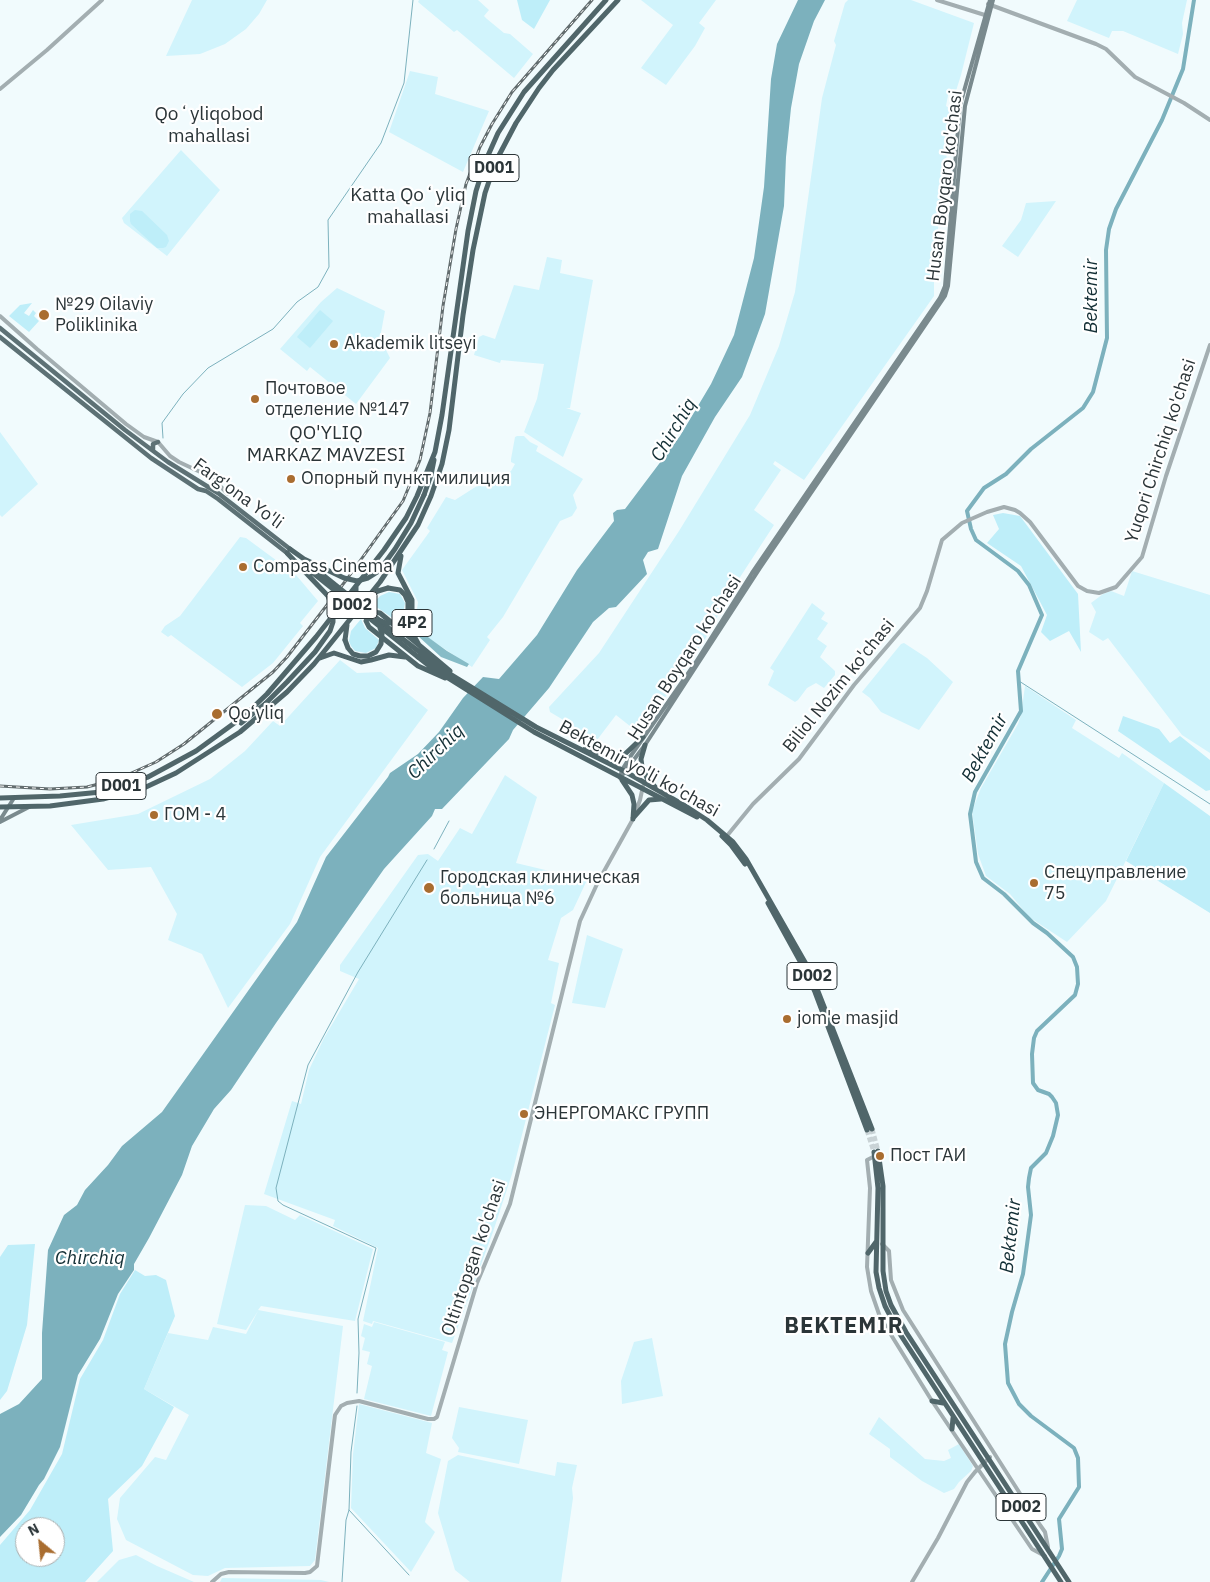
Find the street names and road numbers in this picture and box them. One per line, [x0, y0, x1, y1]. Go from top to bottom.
street label: Husan Boyqaro ko'chasi [923, 89, 967, 283]
road number: D001 [469, 154, 519, 182]
street label: Yuqori Chirchiq ko'chasi [1121, 356, 1201, 546]
street label: Farg'ona Yo'li [189, 454, 287, 534]
street label: Husan Boyqaro ko'chasi [624, 571, 746, 745]
road number: D002 [327, 592, 377, 618]
road number: 4P2 [392, 610, 432, 636]
street label: Biliol Nozim ko'chasi [779, 615, 899, 757]
street label: Bektemir yo'li ko'chasi [555, 716, 723, 822]
road number: D001 [96, 772, 146, 799]
road number: D002 [787, 962, 837, 989]
street label: Oltintopgan ko'chasi [437, 1177, 511, 1339]
road number: D002 [996, 1494, 1046, 1520]

